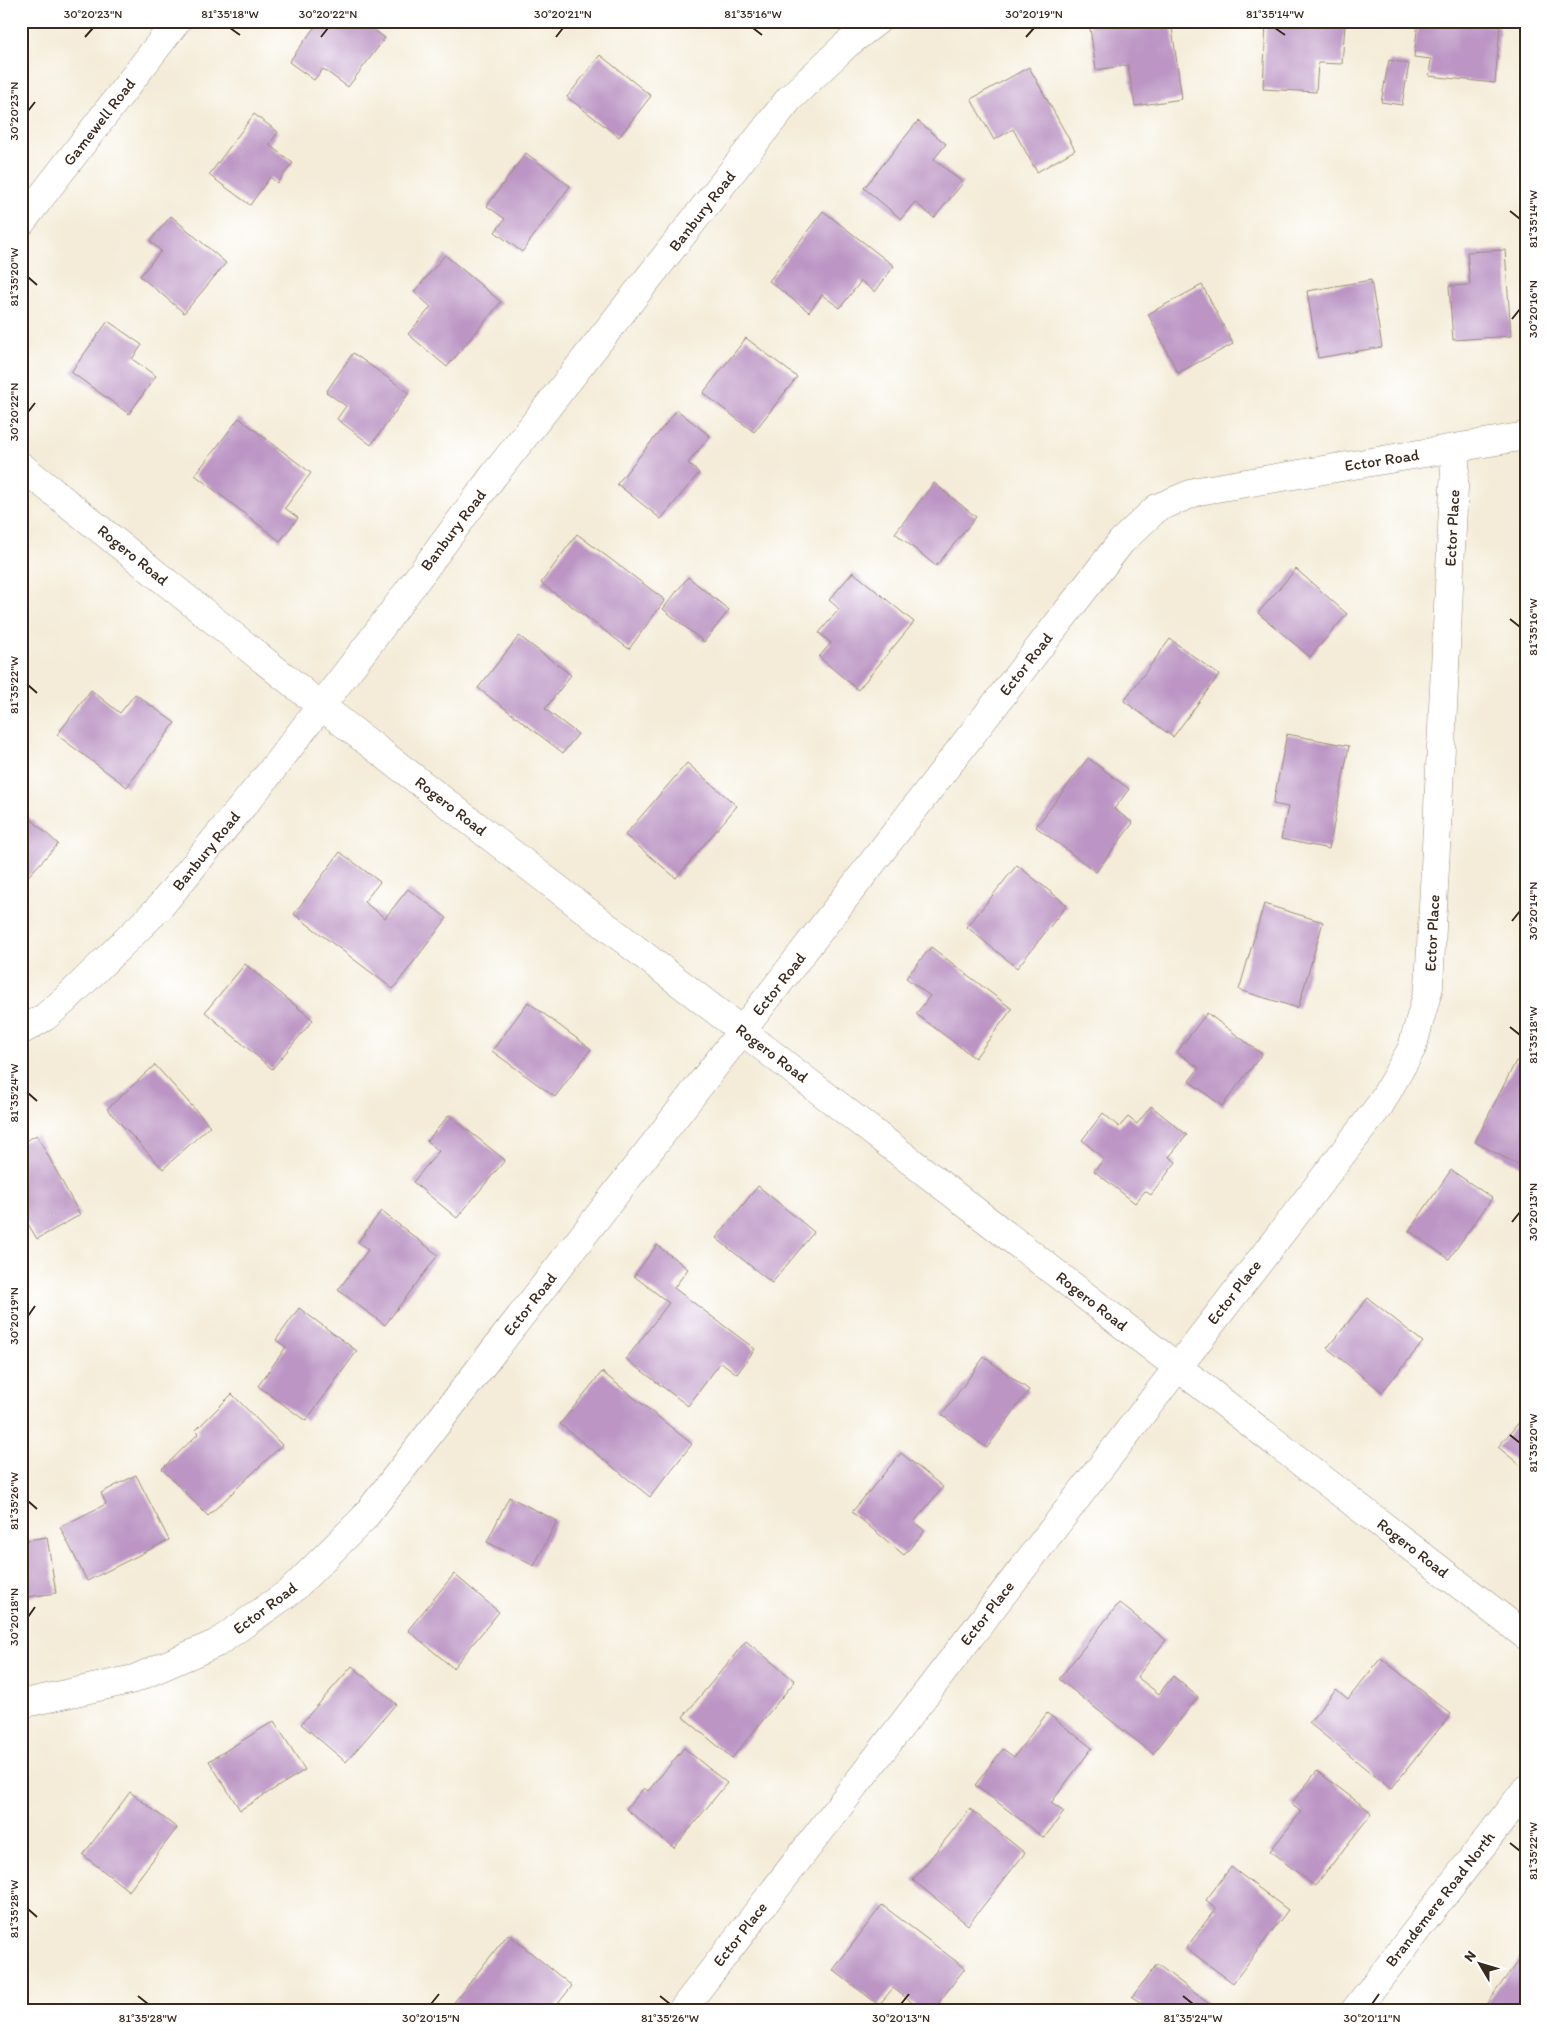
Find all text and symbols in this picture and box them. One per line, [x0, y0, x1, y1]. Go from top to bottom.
text: 30°20'23"N [64, 7, 122, 21]
text: 81°35'18"W [201, 7, 259, 21]
text: 30°20'22"N [299, 7, 357, 21]
text: 30°20'21"N [534, 7, 592, 21]
text: 81°35'16"W [724, 7, 782, 21]
text: 30°20'19"N [1005, 7, 1063, 21]
text: 81°35'14"W [1246, 7, 1304, 21]
street label: Gamewell Road [59, 74, 139, 170]
text: 30°20'23"N [7, 82, 21, 140]
street label: Banbury Road [665, 167, 740, 255]
text: 81°35'14"W [1526, 190, 1540, 248]
text: 81°35'20"W [7, 247, 21, 307]
text: 30°20'16"N [1526, 280, 1540, 338]
text: 30°20'22"N [7, 383, 21, 441]
street label: Ector Road [1343, 445, 1421, 475]
street label: Banbury Road [416, 485, 490, 574]
street label: Ector Place [1440, 489, 1464, 567]
street label: Rogero Road [94, 521, 172, 590]
text: 81°35'16"W [1526, 598, 1540, 656]
street label: Ector Road [995, 628, 1057, 700]
text: 81°35'22"W [7, 656, 21, 714]
street label: Rogero Road [411, 772, 491, 840]
street label: Banbury Road [168, 807, 244, 895]
text: 30°20'14"N [1526, 882, 1540, 940]
street label: Ector Place [1420, 894, 1444, 972]
street label: Ector Road [748, 948, 810, 1020]
text: 81°35'18"W [1526, 1006, 1540, 1064]
street label: Rogero Road [732, 1020, 812, 1087]
text: 81°35'24"W [7, 1064, 21, 1122]
text: 30°20'13"N [1526, 1183, 1540, 1241]
street label: Ector Place [1203, 1256, 1265, 1328]
street label: Rogero Road [1052, 1267, 1132, 1335]
street label: Ector Road [499, 1268, 561, 1340]
text: 30°20'19"N [7, 1287, 21, 1345]
text: 81°35'20"W [1526, 1413, 1540, 1473]
text: 81°35'26"W [7, 1472, 21, 1530]
street label: Rogero Road [1373, 1514, 1453, 1582]
street label: Ector Place [956, 1577, 1018, 1649]
street label: Ector Road [229, 1578, 301, 1638]
text: 30°20'18"N [7, 1588, 21, 1646]
text: 81°35'22"W [1526, 1822, 1540, 1880]
street label: Brandemere Road North [1381, 1828, 1499, 1970]
text: 81°35'28"W [7, 1880, 21, 1938]
street label: Ector Place [709, 1898, 771, 1970]
north arrow [1454, 1938, 1504, 1988]
text: 81°35'28"W [119, 2011, 177, 2025]
text: 30°20'15"N [402, 2011, 460, 2025]
text: 81°35'26"W [641, 2011, 699, 2025]
text: 30°20'13"N [872, 2011, 930, 2025]
text: 81°35'24"W [1164, 2011, 1222, 2025]
text: 30°20'11"N [1343, 2011, 1401, 2025]

